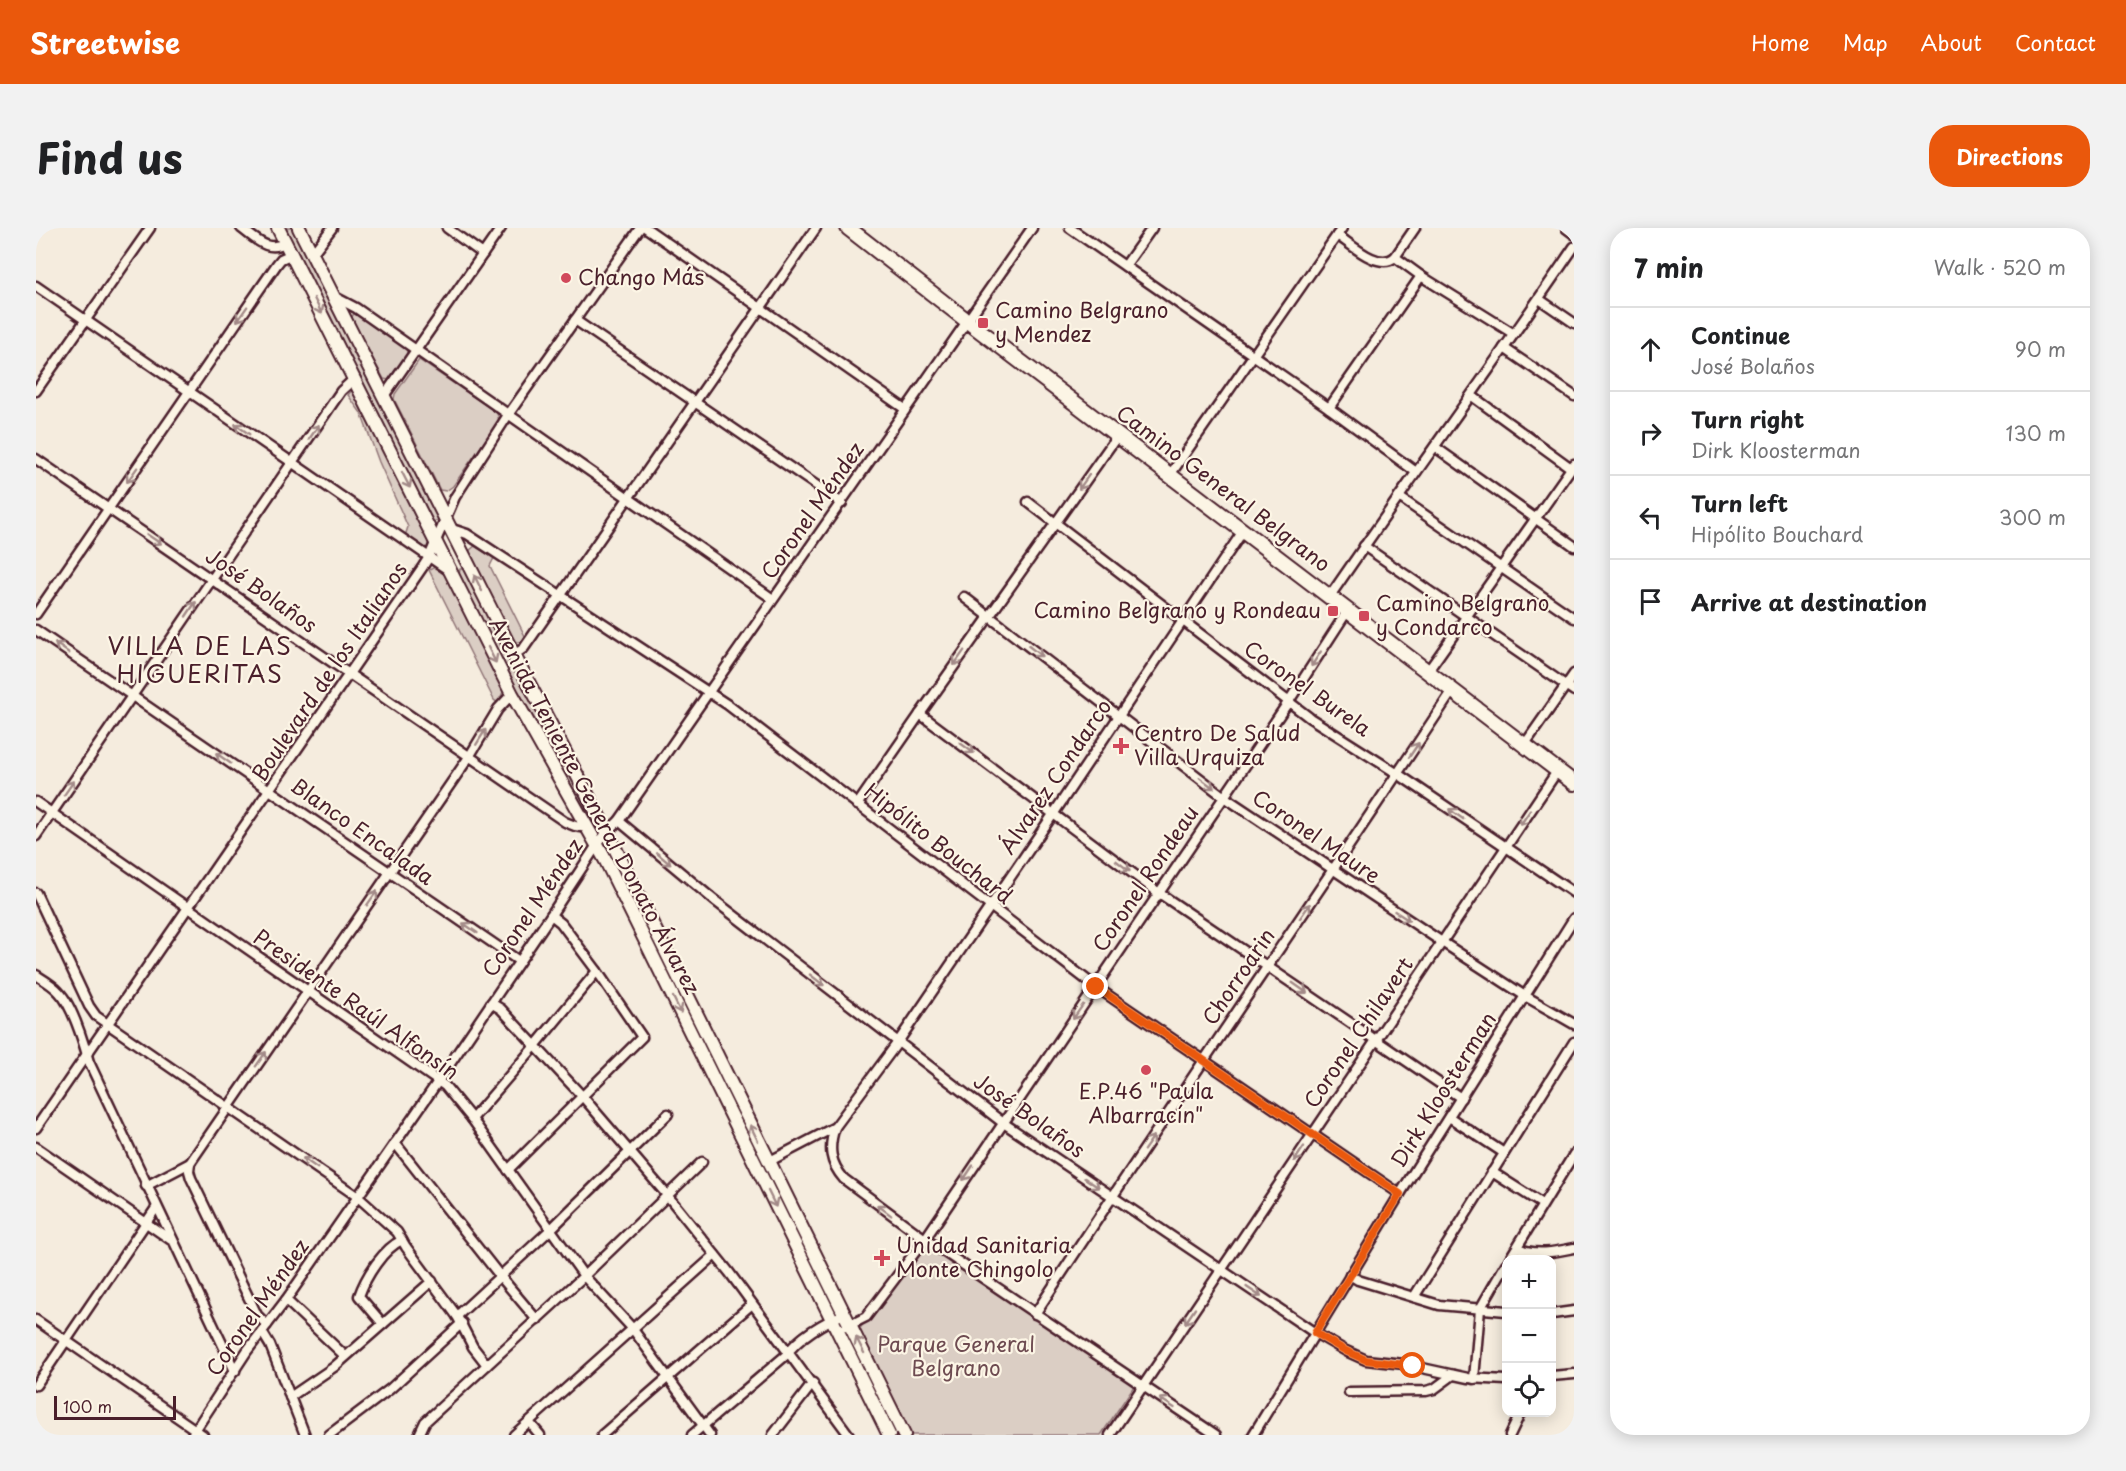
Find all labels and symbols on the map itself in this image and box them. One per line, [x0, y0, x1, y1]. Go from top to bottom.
place label: Chango Más [578, 260, 704, 292]
marker: Chango Más [559, 271, 573, 285]
place label: Camino Belgrano y Mendez [995, 293, 1168, 349]
one-way arrow [312, 297, 324, 314]
one-way arrow [236, 306, 248, 322]
marker: Camino Belgrano y Mendez [976, 316, 990, 330]
street label: Camino General Belgrano [1110, 396, 1338, 579]
one-way arrow [235, 423, 251, 435]
one-way arrow [309, 424, 321, 441]
street label: Coronel Méndez [752, 435, 871, 585]
one-way arrow [125, 466, 137, 483]
one-way arrow [400, 471, 412, 488]
one-way arrow [1078, 474, 1090, 490]
one-way arrow [145, 533, 161, 545]
street label: José Bolaños [200, 539, 325, 640]
street label: Boulevard de los Italianos [243, 555, 414, 787]
one-way arrow [472, 575, 484, 593]
place label: Camino Belgrano y Condarco [1376, 586, 1549, 642]
place label: Camino Belgrano y Rondeau [1033, 593, 1321, 625]
one-way arrow [185, 601, 198, 618]
marker: Camino Belgrano y Rondeau [1326, 604, 1340, 618]
marker: Camino Belgrano y Condarco [1357, 609, 1371, 623]
street label: Avenida Teniente General Donato Álvarez [482, 611, 709, 999]
district label: VILLA DE LAS HIGUERITAS [108, 627, 292, 691]
street label: Coronel Burela [1238, 632, 1378, 743]
one-way arrow [55, 642, 71, 654]
one-way arrow [487, 645, 499, 663]
one-way arrow [1027, 645, 1043, 658]
one-way arrow [953, 650, 965, 666]
one-way arrow [1310, 650, 1322, 667]
street label: Álvarez Condarco [990, 692, 1118, 860]
place label: Centro De Salud Villa Urquiza [1134, 716, 1300, 772]
one-way arrow [475, 728, 488, 745]
marker: Centro De Salud Villa Urquiza [1112, 737, 1130, 755]
one-way arrow [1407, 741, 1420, 758]
one-way arrow [958, 742, 974, 755]
one-way arrow [216, 752, 232, 764]
street label: Blanco Encalada [285, 769, 442, 892]
street label: Hipólito Bouchard [858, 774, 1020, 911]
one-way arrow [1198, 777, 1214, 789]
one-way arrow [63, 780, 75, 796]
street label: Coronel Maure [1246, 780, 1388, 890]
street label: Coronel Rondeau [1083, 798, 1205, 958]
one-way arrow [1448, 808, 1464, 820]
one-way arrow [1519, 810, 1531, 826]
street label: Coronel Méndez [473, 831, 590, 983]
one-way arrow [656, 852, 671, 866]
one-way arrow [1114, 859, 1130, 872]
one-way arrow [366, 890, 378, 907]
one-way arrow [1299, 904, 1311, 920]
one-way arrow [1394, 910, 1411, 923]
street label: Presidente Raúl Alfonsín [248, 920, 466, 1087]
street label: Chorroarin [1193, 921, 1282, 1031]
one-way arrow [463, 922, 479, 934]
street label: Coronel Chilavert [1295, 950, 1420, 1114]
one-way arrow [809, 973, 825, 986]
route end [1082, 973, 1108, 999]
one-way arrow [1292, 982, 1308, 994]
one-way arrow [671, 996, 683, 1014]
one-way arrow [1072, 1004, 1084, 1020]
street label: Dirk Kloosterman [1382, 1005, 1503, 1173]
one-way arrow [255, 1051, 267, 1067]
marker: E.P.46 "Paula Albarracín" [1139, 1063, 1153, 1077]
street label: José Bolaños [968, 1064, 1093, 1165]
place label: E.P.46 "Paula Albarracín" [1079, 1074, 1213, 1130]
one-way arrow [748, 1125, 760, 1142]
one-way arrow [1143, 1135, 1155, 1151]
one-way arrow [1292, 1145, 1304, 1162]
one-way arrow [303, 1157, 319, 1169]
one-way arrow [962, 1165, 974, 1181]
one-way arrow [1084, 1177, 1100, 1189]
one-way arrow [767, 1190, 778, 1208]
one-way arrow [877, 1204, 893, 1216]
place label: Unidad Sanitaria Monte Chingolo [896, 1228, 1072, 1284]
street label: Coronel Méndez [197, 1232, 316, 1382]
marker: Unidad Sanitaria Monte Chingolo [873, 1249, 891, 1267]
one-way arrow [1245, 1286, 1262, 1298]
one-way arrow [1184, 1308, 1196, 1324]
park label: Parque General Belgrano [877, 1327, 1035, 1383]
one-way arrow [853, 1336, 865, 1354]
route start [1399, 1352, 1425, 1378]
scale bar [54, 1393, 176, 1420]
one-way arrow [1159, 1397, 1176, 1409]

